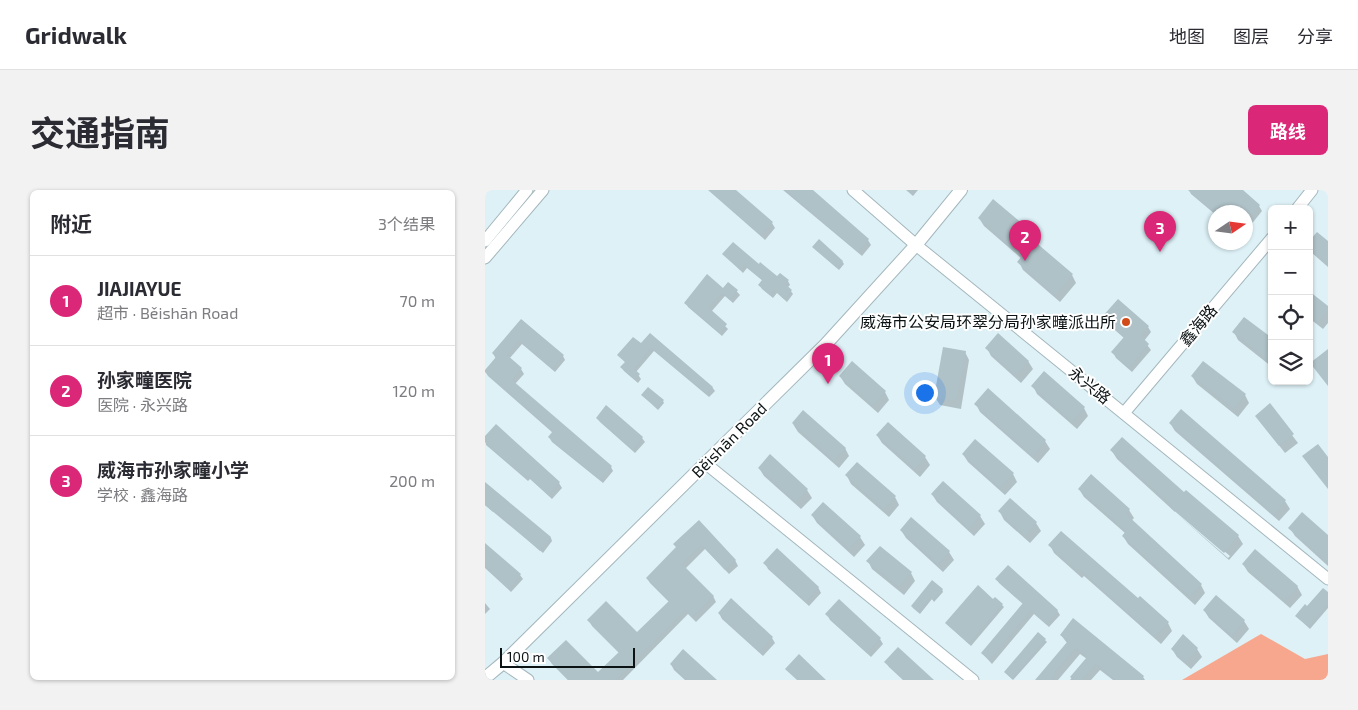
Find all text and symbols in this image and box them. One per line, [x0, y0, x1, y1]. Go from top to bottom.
text: Gridwalk [25, 20, 127, 49]
text: 地图 [1169, 25, 1205, 47]
text: 图层 [1233, 25, 1269, 47]
text: 分享 [1297, 25, 1333, 47]
button: 路线 [1248, 105, 1328, 155]
text: 交通指南 [30, 111, 170, 153]
north arrow [1208, 205, 1253, 250]
map controls [1268, 205, 1313, 385]
button: + [1268, 205, 1313, 250]
text: 附近 [50, 211, 92, 236]
pin: 3 [1144, 211, 1176, 252]
text: 3个结果 [378, 214, 435, 233]
pin: 2 [1009, 220, 1041, 261]
button: − [1268, 250, 1313, 295]
text: JIAJIAYUE [97, 277, 182, 300]
text: 1 [63, 291, 69, 310]
text: 70 m [400, 291, 435, 310]
button: locate [1268, 295, 1313, 340]
street label: 鑫海路 [1175, 300, 1220, 349]
text: 超市 · Běishān Road [97, 303, 238, 322]
place label: 威海市公安局环翠分局孙家疃派出所 [860, 312, 1116, 331]
marker: 威海市公安局环翠分局孙家疃派出所 [1120, 316, 1132, 328]
button: layers [1268, 340, 1313, 385]
pin: 1 [812, 343, 844, 384]
street label: 永兴路 [1066, 362, 1115, 407]
text: 孙家疃医院 [97, 368, 192, 391]
your location [912, 380, 938, 406]
text: 2 [61, 381, 71, 400]
text: 120 m [392, 381, 435, 400]
text: 医院 · 永兴路 [97, 395, 188, 414]
street label: Běishān Road [687, 398, 770, 481]
text: 威海市孙家疃小学 [97, 458, 249, 481]
text: 3 [61, 471, 71, 490]
text: 200 m [389, 471, 435, 490]
text: 学校 · 鑫海路 [97, 485, 188, 504]
scale bar [500, 645, 635, 668]
text: 100 m [507, 648, 545, 665]

